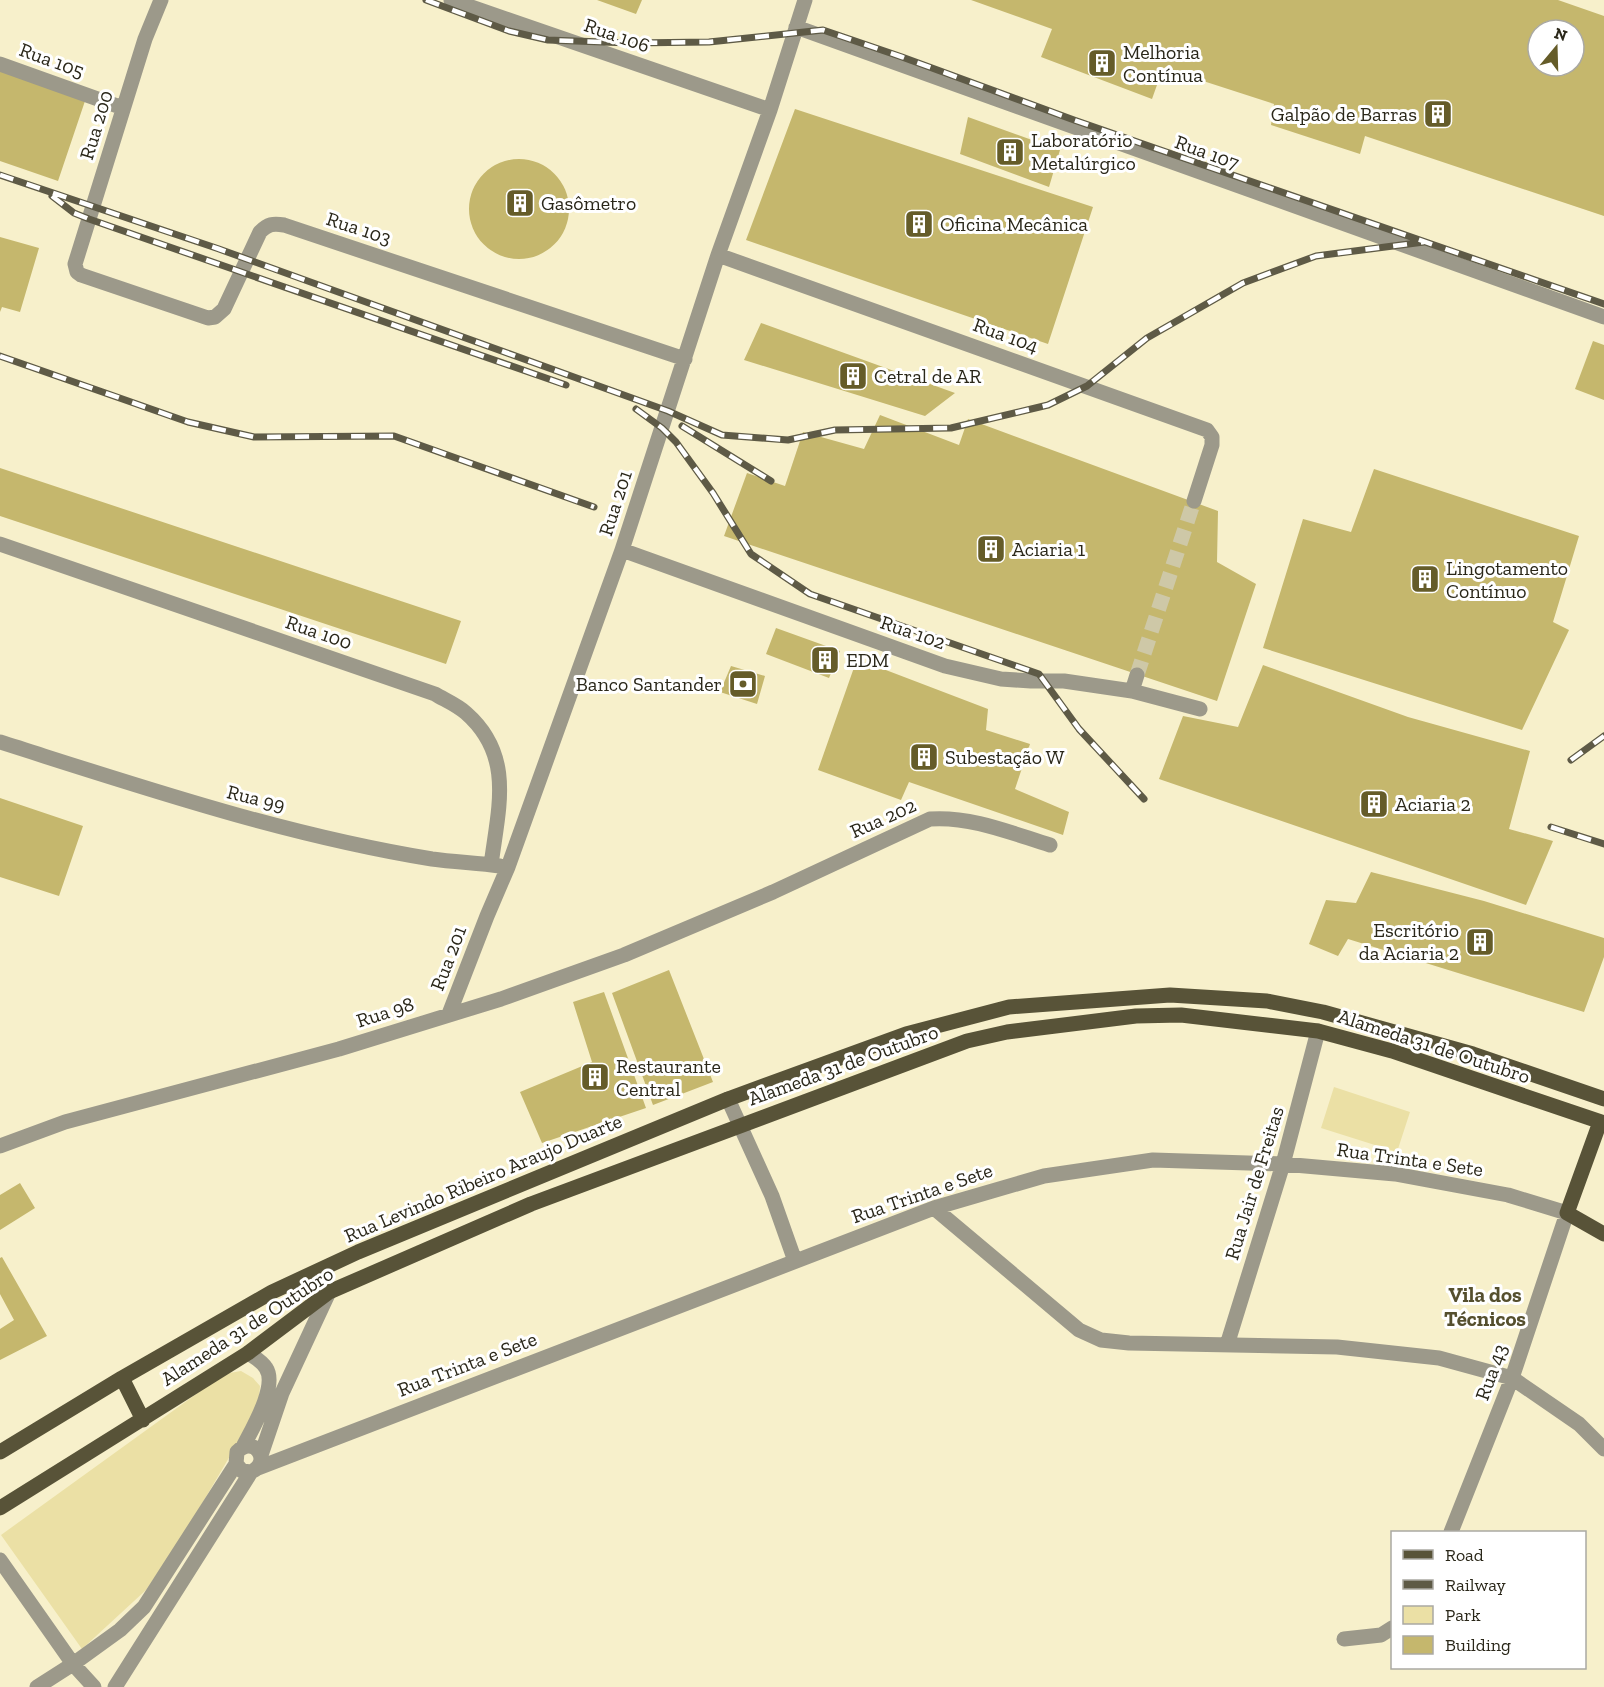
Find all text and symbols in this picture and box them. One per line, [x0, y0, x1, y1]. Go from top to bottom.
street label: Rua 106 [581, 13, 653, 57]
north arrow [1526, 18, 1586, 78]
text: N [1552, 23, 1570, 45]
street label: Rua 105 [16, 37, 88, 83]
place label: Melhoria Contínua [1123, 40, 1203, 87]
building icon: Melhoria Contínua [1086, 47, 1118, 79]
street label: Rua 200 [74, 87, 118, 163]
building icon: Galpão de Barras [1422, 98, 1454, 130]
place label: Galpão de Barras [1271, 102, 1417, 126]
place label: Laboratório Metalúrgico [1031, 128, 1136, 175]
street label: Rua 107 [1172, 129, 1243, 175]
building icon: Laboratório Metalúrgico [994, 136, 1026, 168]
building icon: Gasômetro [504, 187, 536, 219]
place label: Gasômetro [541, 191, 636, 215]
street label: Rua 103 [324, 206, 394, 250]
building icon: Oficina Mecânica [903, 208, 935, 240]
place label: Oficina Mecânica [940, 212, 1088, 236]
street label: Rua 104 [970, 312, 1042, 358]
building icon: Cetral de AR [837, 360, 869, 392]
place label: Cetral de AR [874, 364, 982, 388]
street label: Rua 201 [593, 467, 637, 539]
building icon: Aciaria 1 [975, 533, 1007, 565]
place label: Aciaria 1 [1012, 537, 1085, 561]
place label: Lingotamento Contínuo [1446, 556, 1568, 603]
building icon: Lingotamento Contínuo [1409, 563, 1441, 595]
street label: Rua 100 [283, 610, 355, 654]
street label: Rua 102 [877, 610, 949, 654]
building icon: EDM [809, 644, 841, 676]
place label: EDM [846, 648, 889, 672]
bank icon: Banco Santander [727, 668, 759, 700]
place label: Banco Santander [576, 672, 722, 696]
building icon: Subestação W [908, 741, 940, 773]
place label: Subestação W [945, 745, 1065, 769]
street label: Rua 99 [224, 779, 288, 817]
building icon: Aciaria 2 [1358, 788, 1390, 820]
place label: Aciaria 2 [1395, 792, 1471, 816]
street label: Rua 202 [846, 793, 920, 843]
place label: Escritório da Aciaria 2 [1359, 918, 1459, 965]
street label: Rua 201 [425, 922, 471, 994]
building icon: Escritório da Aciaria 2 [1464, 926, 1496, 958]
street label: Rua 98 [353, 991, 417, 1033]
street label: Alameda 31 de Outubro [1335, 1004, 1533, 1088]
street label: Alameda 31 de Outubro [745, 1019, 941, 1111]
place label: Restaurante Central [616, 1054, 721, 1101]
building icon: Restaurante Central [579, 1061, 611, 1093]
street label: Rua Jair de Freitas [1219, 1103, 1289, 1263]
street label: Rua Levindo Ribeiro Araujo Duarte [341, 1108, 625, 1248]
street label: Rua Trinta e Sete [1335, 1137, 1485, 1181]
street label: Rua Trinta e Sete [848, 1158, 996, 1228]
street label: Alameda 31 de Outubro [156, 1261, 338, 1391]
district label: Vila dos Técnicos [1444, 1282, 1526, 1331]
street label: Rua Trinta e Sete [394, 1326, 540, 1402]
street label: Rua 43 [1470, 1340, 1512, 1404]
legend [1391, 1531, 1586, 1669]
text: Road [1445, 1544, 1484, 1566]
text: Railway [1445, 1574, 1507, 1596]
text: Park [1445, 1604, 1481, 1626]
text: Building [1445, 1634, 1511, 1656]

